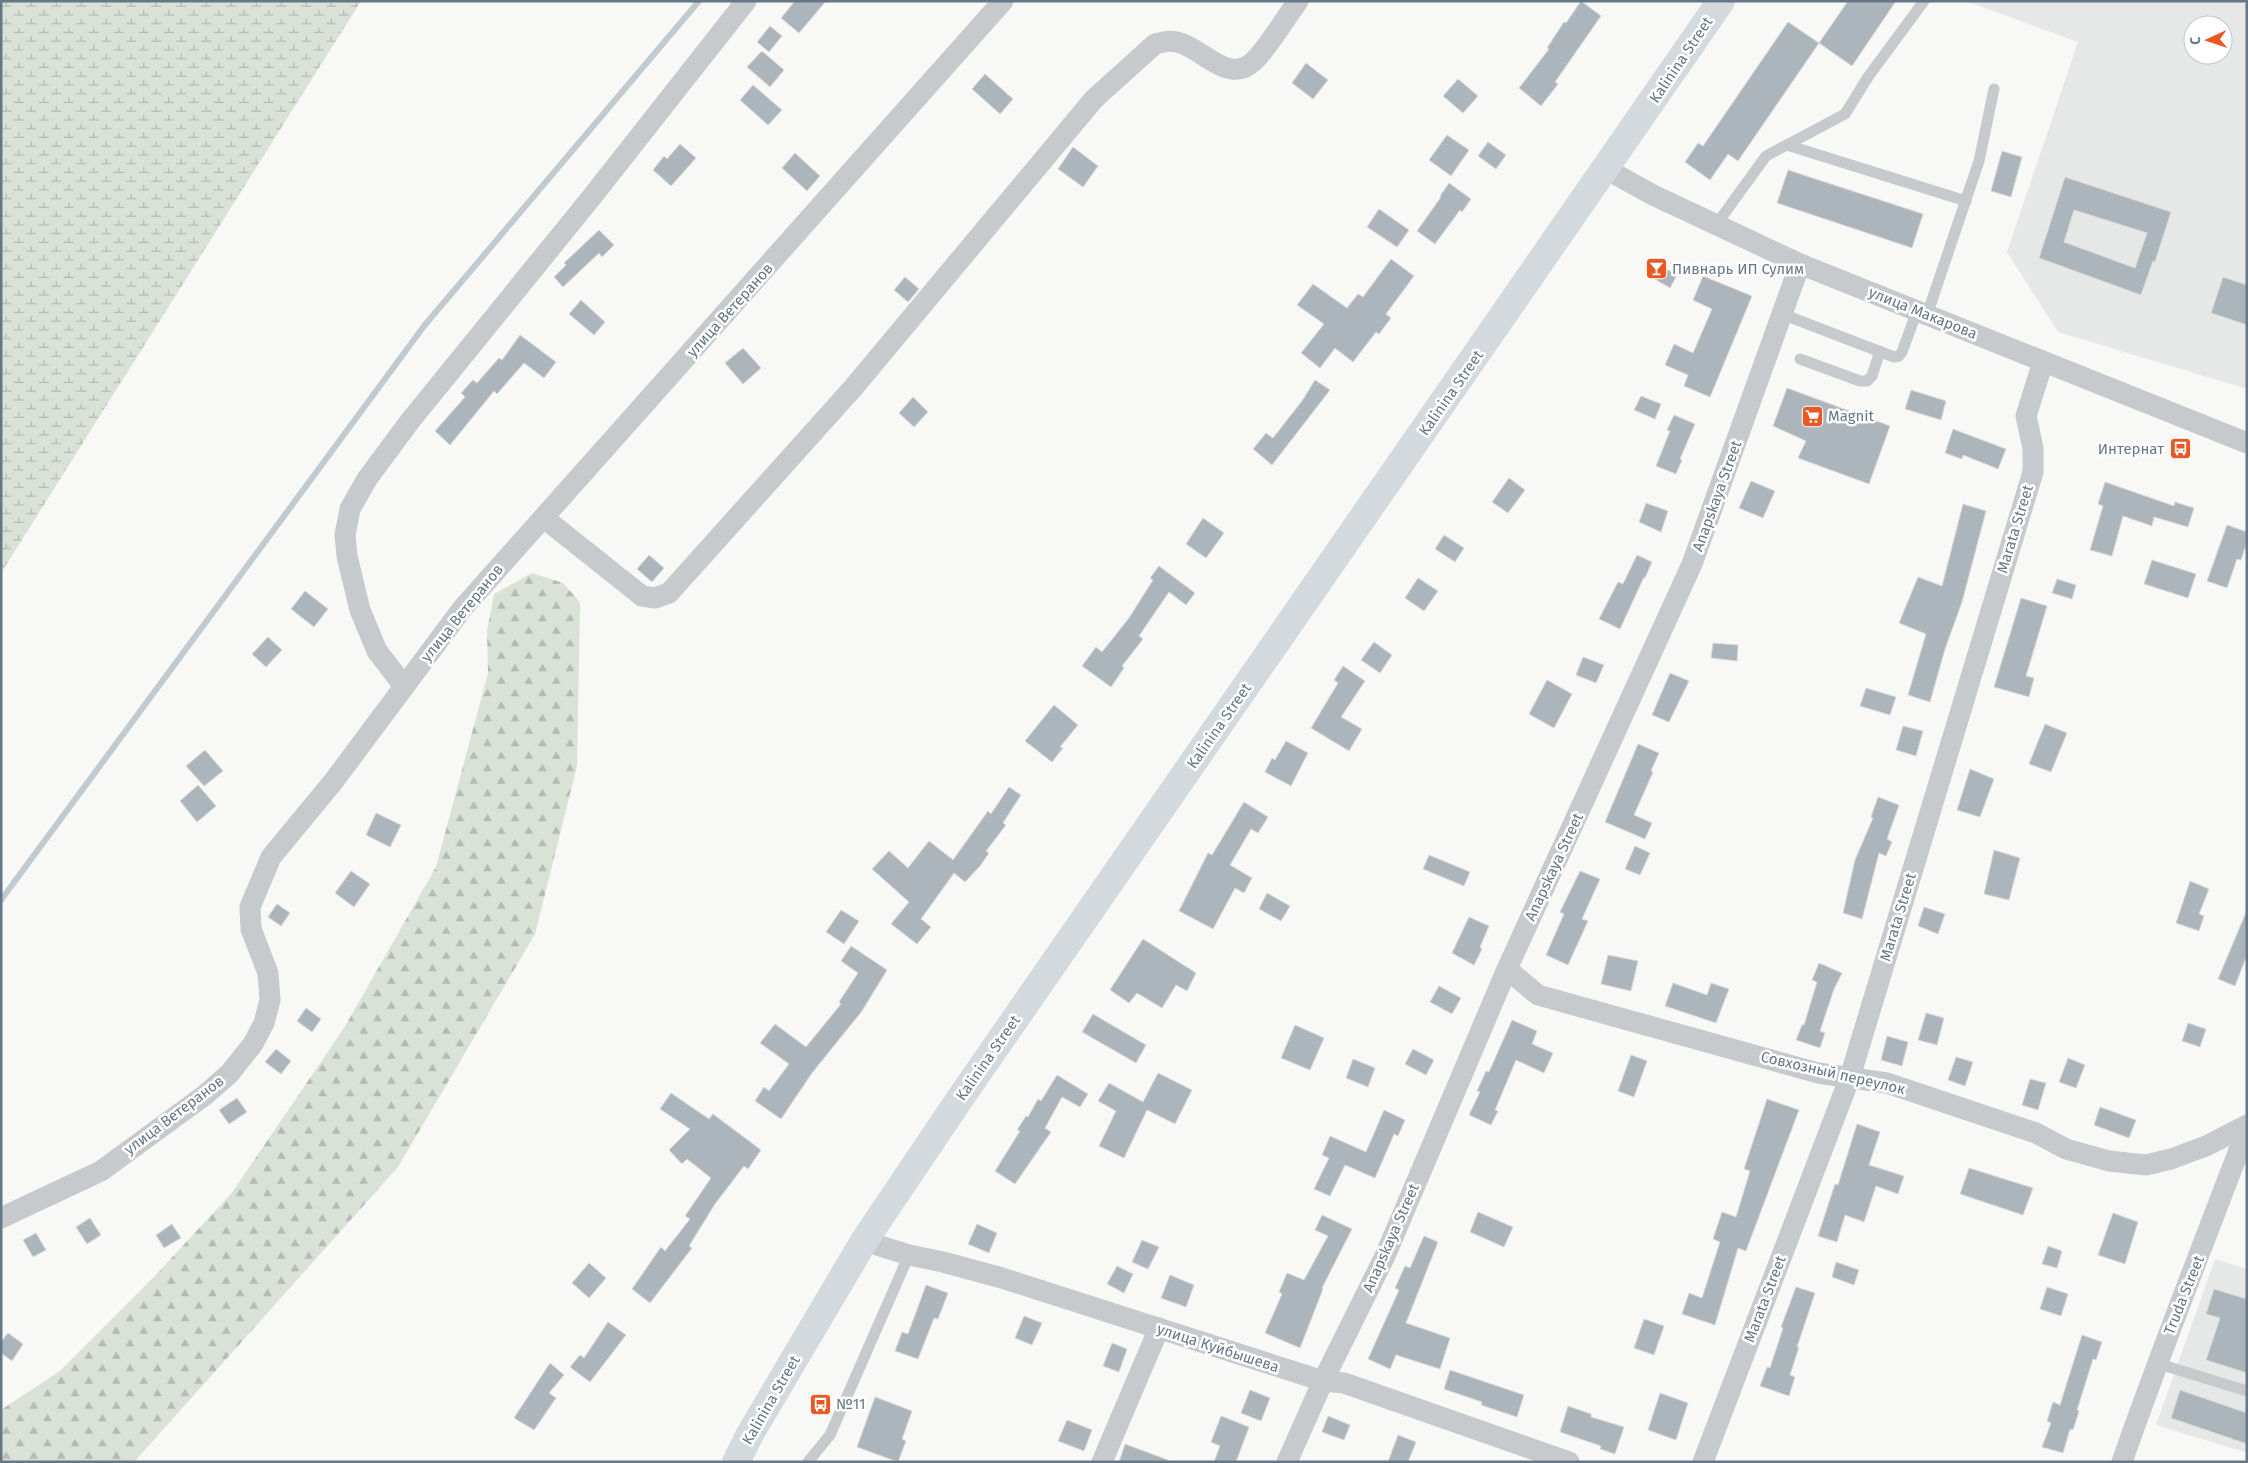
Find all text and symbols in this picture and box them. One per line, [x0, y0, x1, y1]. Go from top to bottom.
street label: Kalinina Street [1646, 13, 1717, 106]
north arrow [2183, 15, 2233, 65]
text: С [2187, 36, 2204, 45]
bar icon: Пивнарь ИП Сулим [1644, 257, 1668, 281]
street label: улица Ветеранов [683, 259, 777, 361]
place label: Пивнарь ИП Сулим [1672, 260, 1804, 278]
street label: улица Макарова [1866, 283, 1980, 343]
street label: Kalinina Street [1415, 346, 1487, 439]
supermarket icon: Magnit [1800, 404, 1824, 428]
place label: Magnit [1828, 407, 1875, 425]
street label: Anapskaya Street [1689, 437, 1746, 554]
bus stop icon: Интернат [2168, 437, 2192, 461]
place label: Интернат [2098, 440, 2164, 458]
street label: Marata Street [1993, 482, 2037, 575]
street label: улица Ветеранов [417, 561, 507, 665]
street label: Kalinina Street [1183, 679, 1255, 772]
street label: Anapskaya Street [1521, 810, 1587, 924]
street label: Marata Street [1876, 870, 1920, 963]
street label: Kalinina Street [952, 1011, 1024, 1104]
street label: Совхозный переулок [1759, 1048, 1907, 1098]
street label: улица Ветеранов [121, 1072, 227, 1158]
street label: Anapskaya Street [1359, 1180, 1423, 1295]
street label: Truda Street [2160, 1252, 2208, 1337]
street label: Marata Street [1740, 1253, 1790, 1345]
street label: улица Куйбышева [1155, 1320, 1281, 1376]
street label: Kalinina Street [738, 1352, 804, 1448]
bus stop icon: №11 [808, 1392, 832, 1416]
place label: №11 [836, 1395, 866, 1413]

